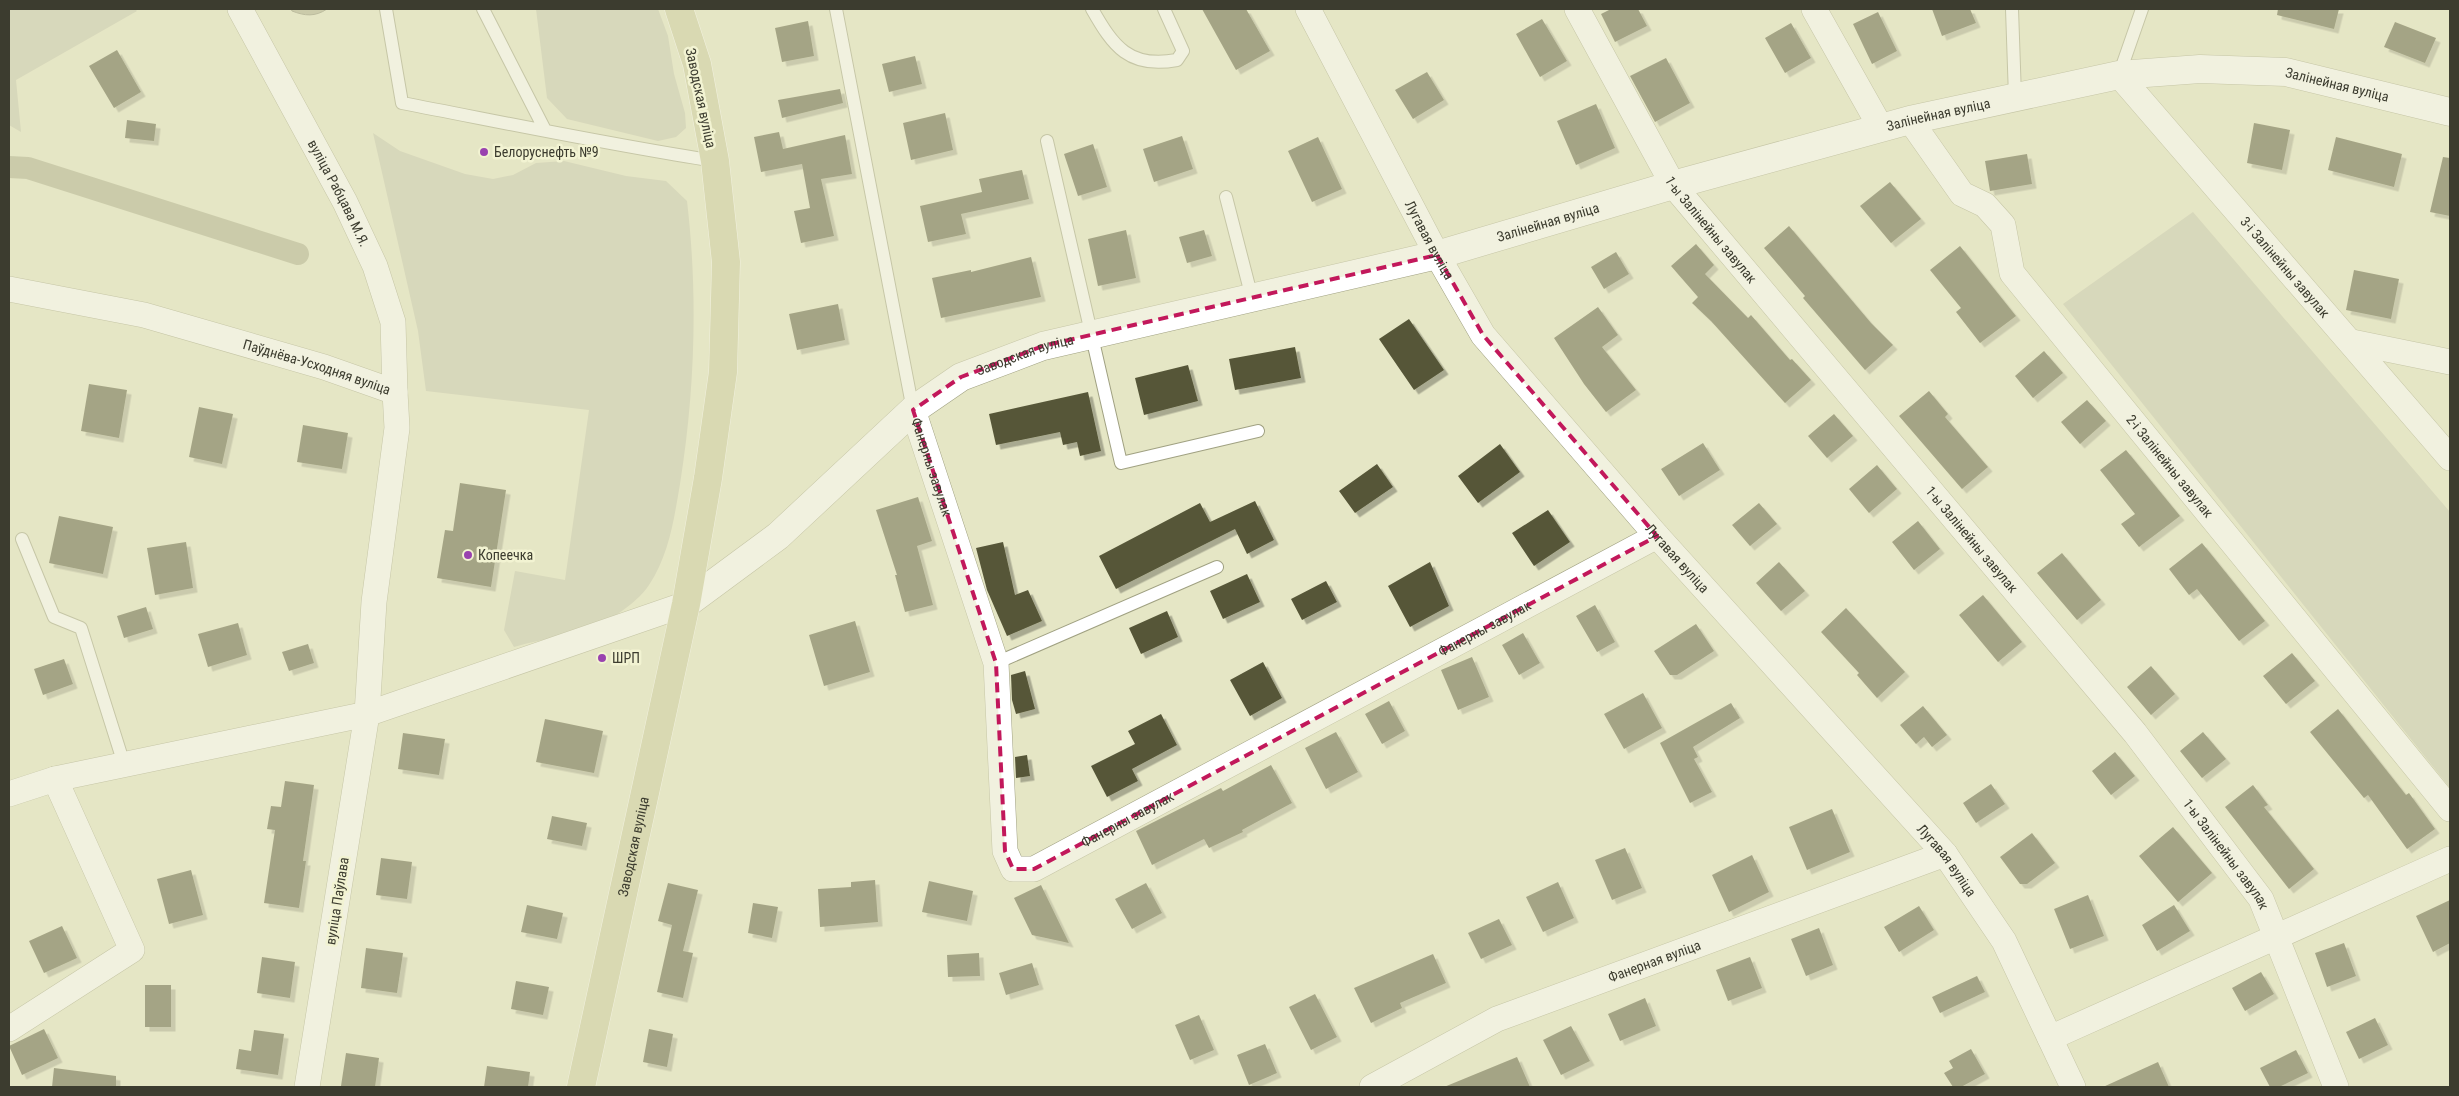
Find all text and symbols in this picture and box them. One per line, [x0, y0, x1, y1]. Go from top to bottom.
street label: Заводская вуліца [683, 47, 719, 149]
street label: Залінейная вуліца [2284, 64, 2391, 105]
street label: Залінейная вуліца [1884, 95, 1992, 134]
street label: вуліца Рабцава М.Я. [305, 137, 373, 249]
place label: Белоруснефть №9 [494, 144, 599, 160]
marker: Белоруснефть №9 [478, 146, 490, 158]
street label: 1-ы Залінейны завулак [1662, 174, 1760, 286]
street label: Лугавая вуліца [1402, 198, 1457, 282]
street label: Залінейная вуліца [1495, 199, 1601, 245]
street label: 3-і Залінейны завулак [2237, 214, 2333, 321]
street label: Заводская вуліца [974, 331, 1075, 379]
street label: Паўднёва-Усходняя вуліца [241, 336, 393, 398]
street label: 2-і Залінейны завулак [2123, 411, 2217, 521]
street label: Фанерны завулак [908, 416, 955, 519]
street label: 1-ы Залінейны завулак [1922, 483, 2021, 596]
street label: Лугавая вуліца [1642, 521, 1712, 596]
place label: Копеечка [478, 547, 533, 563]
marker: Копеечка [462, 549, 474, 561]
street label: Фанерны завулак [1435, 597, 1534, 659]
place label: ШРП [612, 650, 640, 666]
marker: ШРП [596, 652, 608, 664]
street label: Фанерны завулак [1078, 788, 1177, 850]
street label: Заводская вуліца [615, 795, 652, 898]
street label: 1-ы Залінейны завулак [2180, 796, 2272, 912]
street label: Лугавая вуліца [1914, 821, 1979, 900]
street label: вуліца Паўлава [322, 856, 352, 946]
street label: Фанерная вуліца [1606, 937, 1703, 985]

